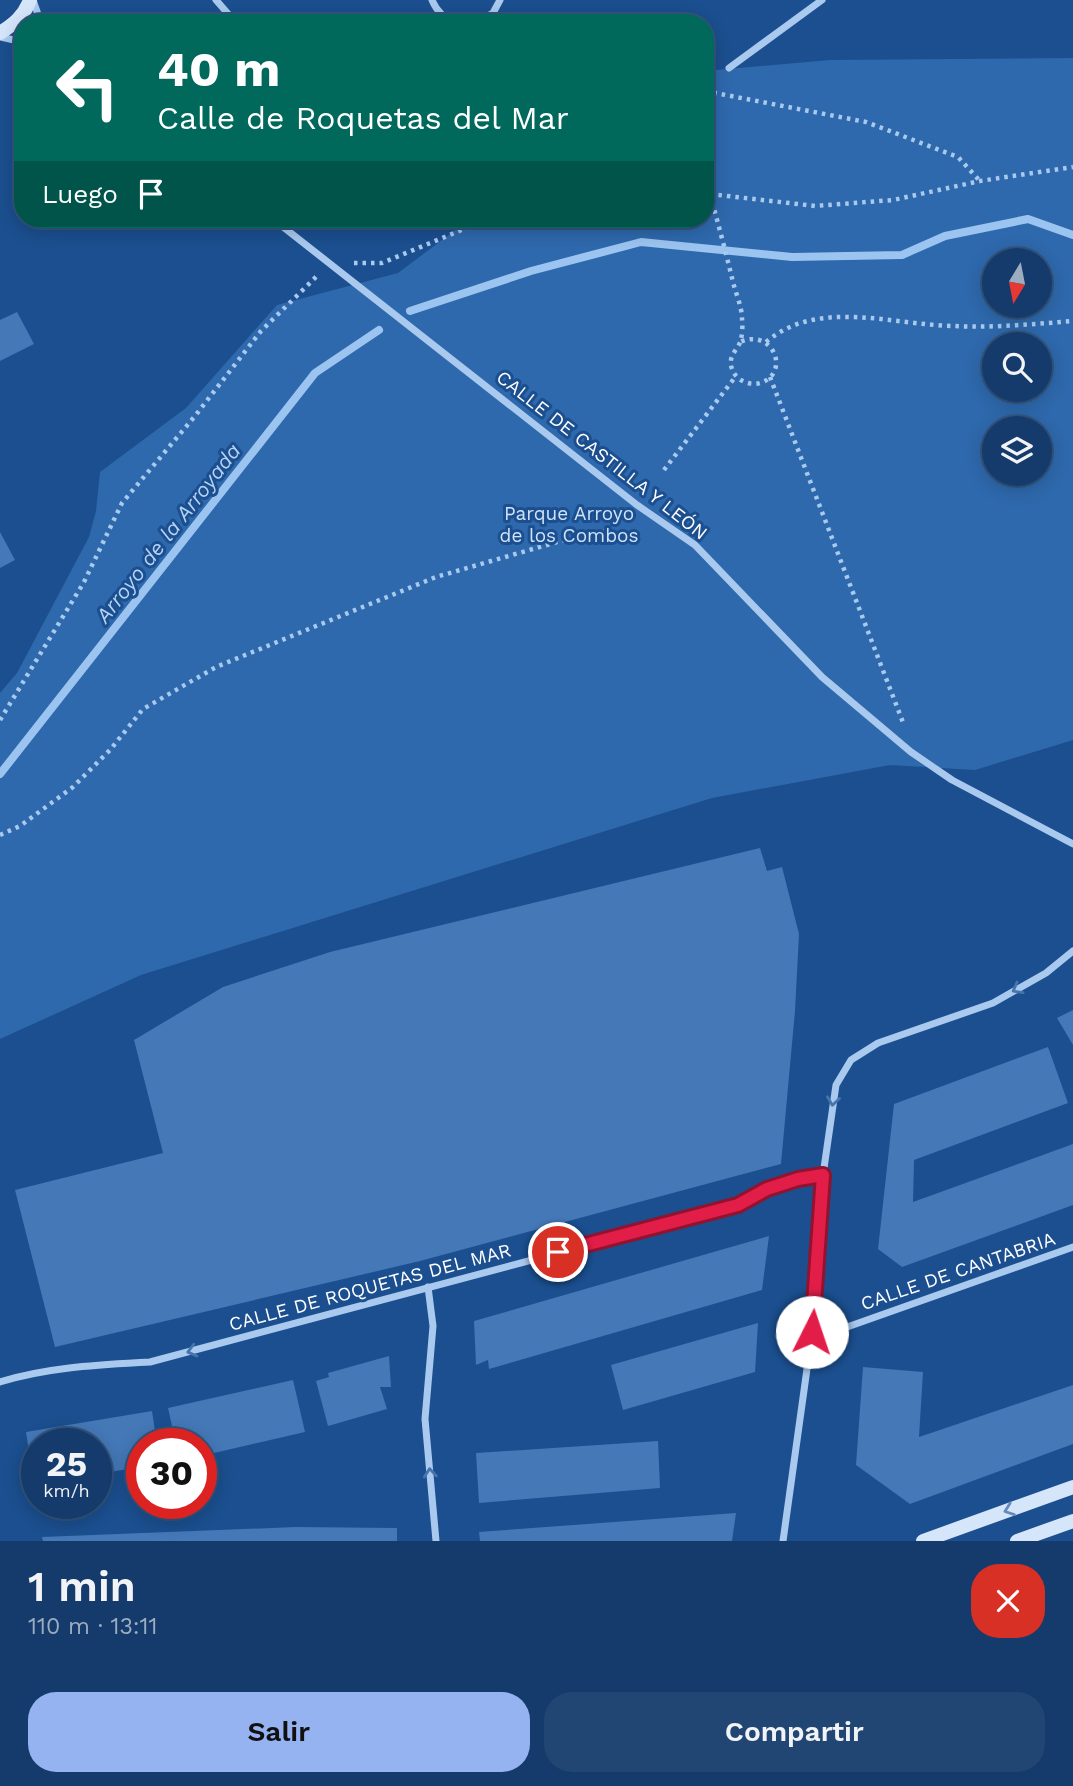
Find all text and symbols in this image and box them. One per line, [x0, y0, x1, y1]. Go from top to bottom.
text: 40 m [157, 40, 280, 98]
icon: left [42, 42, 133, 133]
text: Calle de Roquetas del Mar [157, 99, 569, 137]
icon: arrive [132, 175, 170, 213]
text: Luego [42, 179, 118, 209]
north arrow [982, 248, 1052, 318]
map controls [982, 248, 1052, 486]
button: search [982, 332, 1052, 402]
street label: CALLE DE CASTILLA Y LEÓN [492, 365, 712, 545]
button: layers [982, 416, 1052, 486]
water label: Arroyo de la Arroyada [90, 438, 246, 628]
park label: Parque Arroyo de los Combos [500, 502, 638, 547]
one-way arrow [1012, 981, 1024, 994]
one-way arrow [826, 1096, 841, 1107]
pin [528, 1222, 588, 1282]
street label: CALLE DE CANTABRIA [858, 1227, 1059, 1315]
icon: arrive [539, 1233, 577, 1271]
street label: CALLE DE ROQUETAS DEL MAR [226, 1238, 514, 1336]
position arrow [775, 1295, 849, 1369]
one-way arrow [186, 1343, 198, 1358]
speed limit sign: 30 [126, 1428, 217, 1519]
text: 25 [46, 1443, 87, 1485]
one-way arrow [423, 1467, 438, 1478]
text: km/h [43, 1480, 90, 1501]
one-way arrow [1003, 1502, 1015, 1516]
text: 1 min [28, 1562, 136, 1611]
button: close [971, 1564, 1045, 1638]
text: 110 m · 13:11 [28, 1613, 158, 1640]
button: Salir [28, 1692, 530, 1772]
button: Compartir [544, 1692, 1045, 1772]

